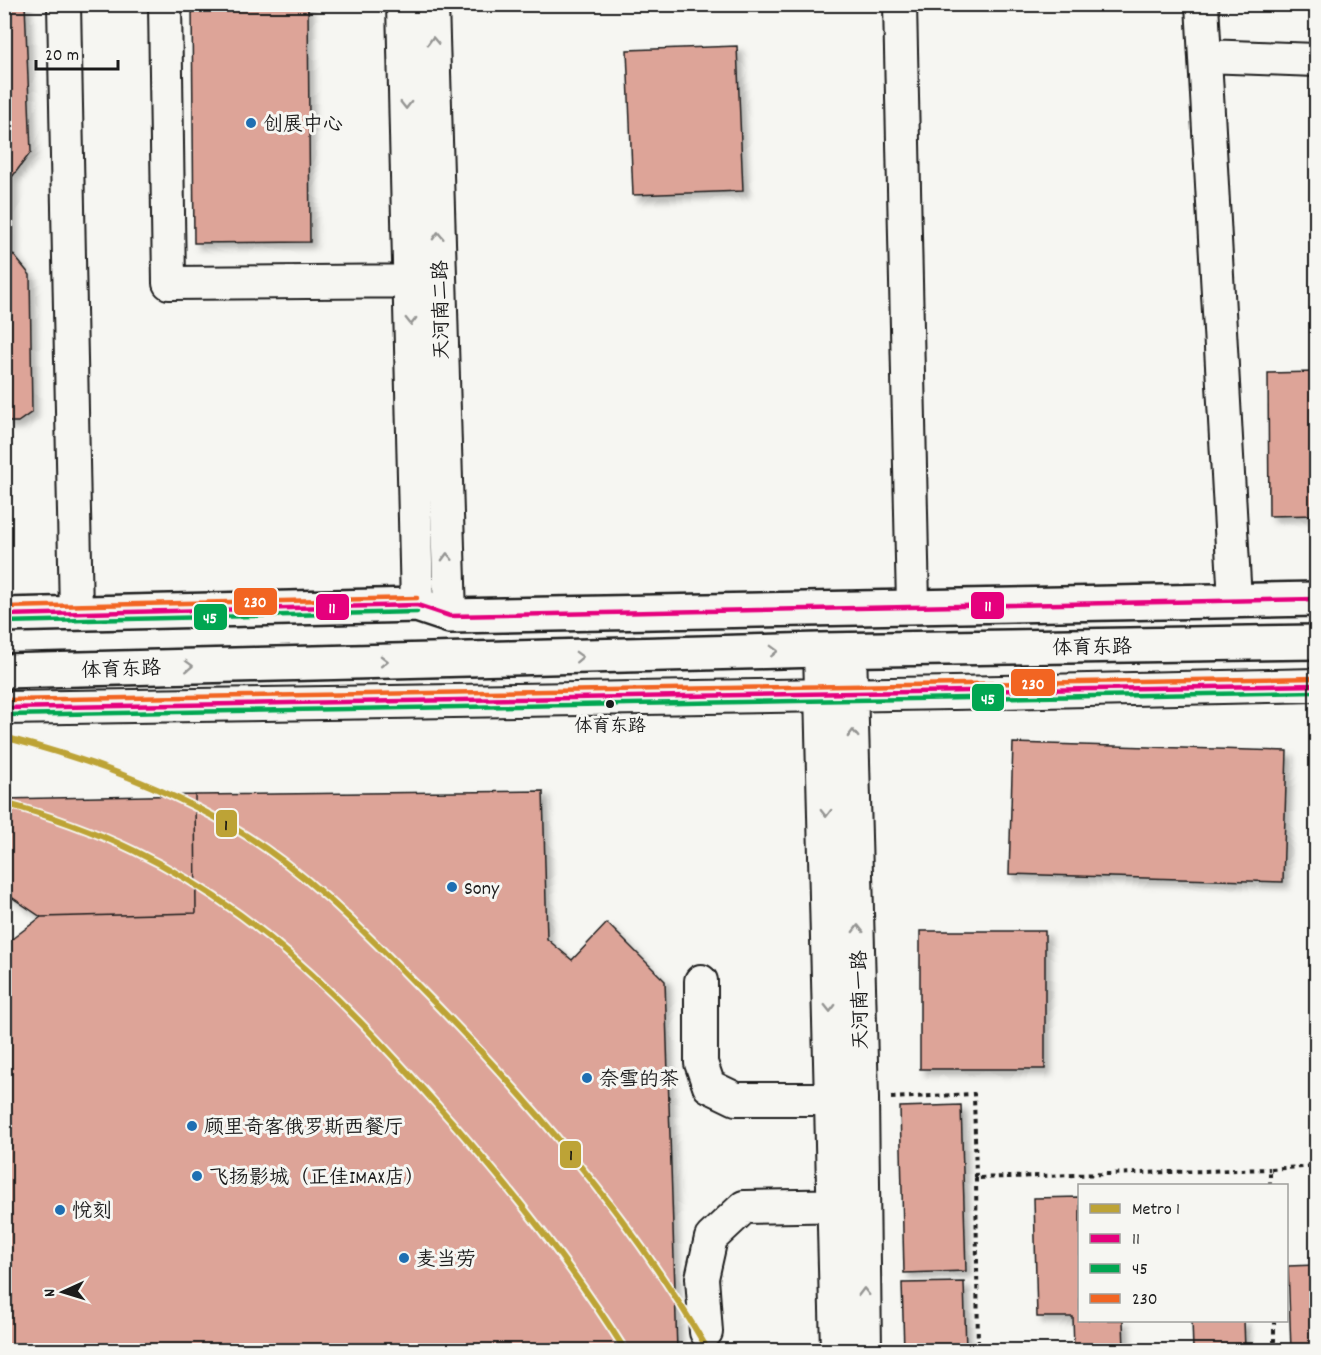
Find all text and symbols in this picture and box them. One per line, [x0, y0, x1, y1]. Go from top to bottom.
scale bar [36, 33, 118, 71]
one-way arrow [426, 37, 439, 46]
text: 20 m [45, 44, 79, 69]
one-way arrow [399, 100, 412, 109]
place label: 创展中心 [263, 112, 343, 140]
marker: 创展中心 [244, 116, 258, 130]
one-way arrow [432, 232, 445, 241]
street label: 天河南二路 [428, 259, 458, 360]
one-way arrow [405, 316, 417, 325]
one-way arrow [440, 553, 453, 562]
line badge: 230 [233, 587, 278, 616]
line badge: 11 [970, 591, 1005, 620]
text: 230 [244, 592, 266, 615]
line badge: 11 [315, 593, 350, 621]
text: 11 [984, 596, 992, 619]
text: 11 [328, 598, 336, 621]
line badge: 45 [193, 603, 228, 631]
text: 45 [203, 608, 217, 631]
street label: 体育东路 [1052, 634, 1133, 664]
one-way arrow [769, 645, 778, 658]
one-way arrow [574, 650, 583, 663]
one-way arrow [379, 655, 388, 668]
street label: 体育东路 [81, 656, 163, 686]
one-way arrow [184, 659, 193, 672]
line badge: 230 [1010, 668, 1056, 697]
text: 230 [1022, 674, 1044, 697]
line badge: 45 [971, 683, 1005, 712]
text: 45 [981, 689, 995, 712]
marker: 体育东路 [604, 698, 616, 710]
place label: 体育东路 [574, 715, 646, 740]
one-way arrow [847, 730, 859, 739]
line badge: 1 [215, 809, 238, 838]
one-way arrow [819, 809, 832, 818]
text: 1 [224, 815, 228, 838]
place label: Sony [464, 876, 500, 904]
marker: Sony [445, 880, 459, 894]
one-way arrow [851, 925, 864, 934]
street label: 天河南一路 [847, 949, 877, 1050]
one-way arrow [824, 1004, 836, 1013]
place label: 奈雪的茶 [599, 1067, 679, 1095]
marker: 奈雪的茶 [580, 1071, 594, 1085]
place label: 顾里奇客俄罗斯西餐厅 [204, 1115, 404, 1143]
marker: 顾里奇客俄罗斯西餐厅 [185, 1119, 199, 1133]
line badge: 1 [559, 1140, 582, 1169]
text: 1 [569, 1145, 573, 1168]
place label: 飞扬影城（正佳IMAX店） [209, 1165, 425, 1193]
marker: 飞扬影城（正佳IMAX店） [190, 1169, 204, 1183]
legend [1078, 1184, 1288, 1322]
text: Metro 1 [1132, 1198, 1180, 1223]
place label: 悦刻 [72, 1199, 112, 1227]
marker: 悦刻 [53, 1203, 67, 1217]
text: 11 [1132, 1228, 1140, 1253]
place label: 麦当劳 [416, 1247, 476, 1275]
marker: 麦当劳 [397, 1251, 411, 1265]
text: 45 [1132, 1258, 1148, 1283]
north arrow [33, 1262, 93, 1322]
text: N [39, 1288, 62, 1298]
one-way arrow [858, 1288, 870, 1297]
text: 230 [1132, 1288, 1158, 1313]

